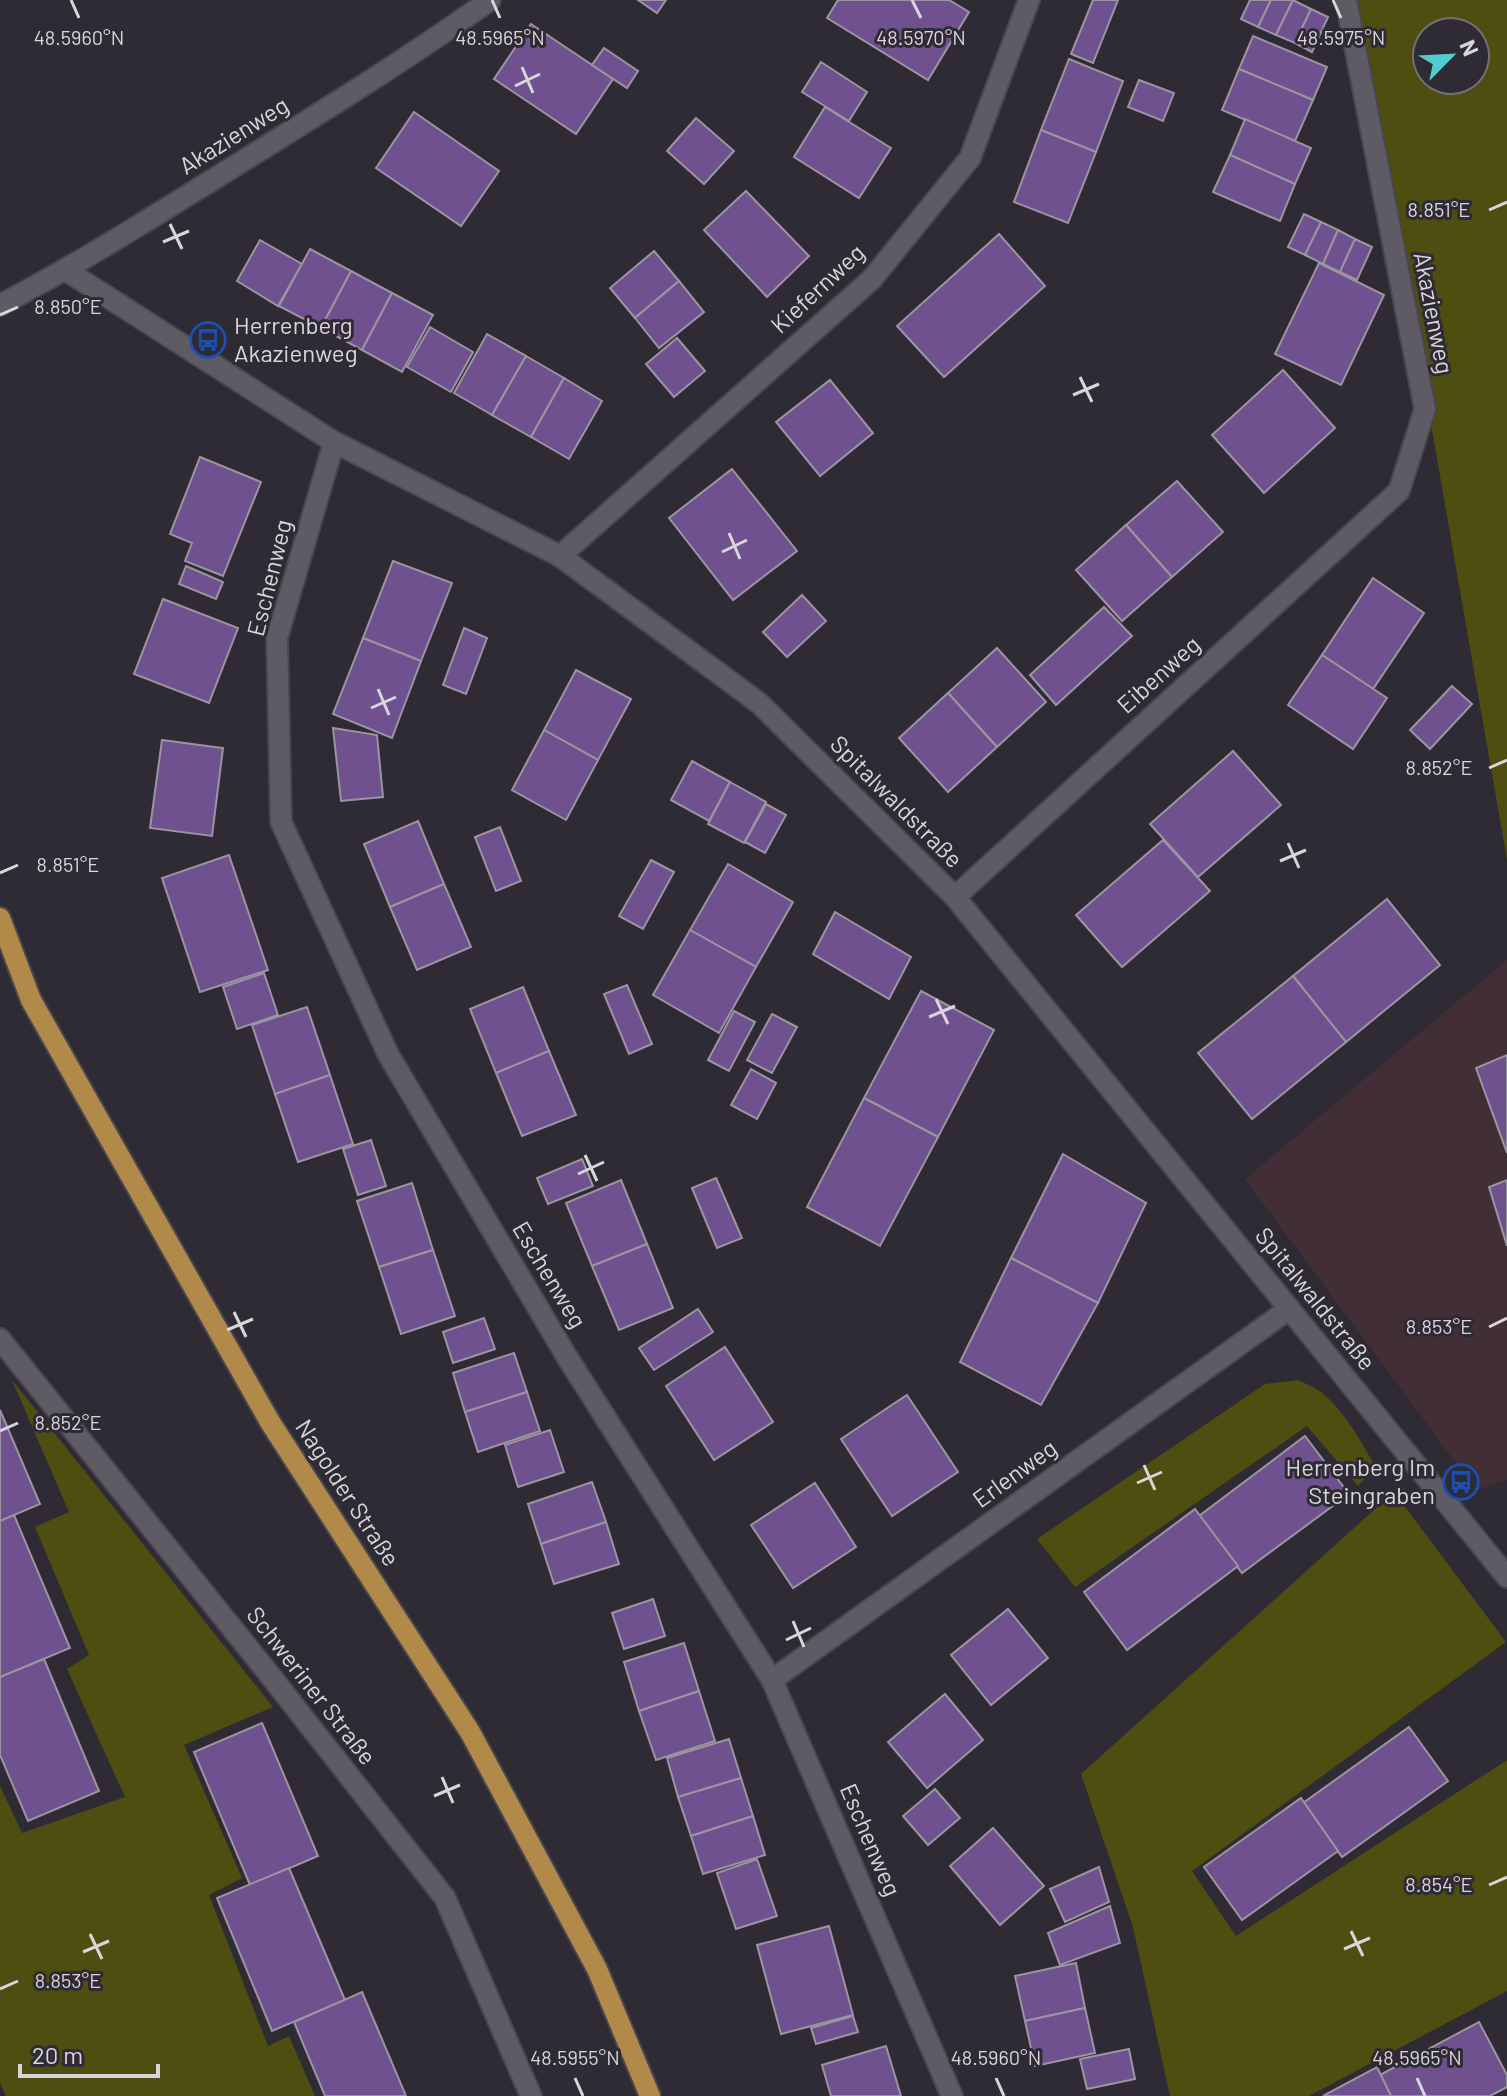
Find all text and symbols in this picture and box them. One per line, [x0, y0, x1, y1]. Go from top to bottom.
north arrow [1411, 16, 1491, 96]
text: 48.5960°N [34, 25, 124, 49]
text: 48.5965°N [455, 25, 545, 49]
text: 48.5970°N [876, 25, 966, 49]
text: 48.5975°N [1297, 25, 1385, 49]
text: N [1455, 35, 1485, 59]
street label: Akazienweg [173, 90, 293, 180]
text: 8.851°E [1408, 197, 1470, 221]
street label: Kiefernweg [764, 237, 870, 339]
street label: Akazienweg [1408, 249, 1460, 376]
text: 8.850°E [34, 294, 102, 318]
place label: Herrenberg Akazienweg [234, 310, 357, 367]
bus stop icon: Herrenberg Akazienweg [189, 321, 227, 359]
street label: Eschenweg [240, 516, 297, 639]
street label: Eibenweg [1111, 629, 1205, 719]
street label: Spitalwaldstraße [825, 729, 969, 873]
text: 8.852°E [1405, 755, 1473, 779]
text: 8.851°E [37, 852, 99, 876]
street label: Eschenweg [507, 1216, 593, 1333]
street label: Spitalwaldstraße [1250, 1221, 1383, 1375]
text: 8.853°E [1406, 1314, 1472, 1338]
text: 8.852°E [34, 1410, 102, 1434]
street label: Nagolder Straße [290, 1413, 407, 1571]
street label: Erlenweg [966, 1433, 1062, 1513]
place label: Herrenberg Im Steingraben [1286, 1452, 1435, 1509]
bus stop icon: Herrenberg Im Steingraben [1442, 1463, 1480, 1501]
street label: Schweriner Straße [241, 1600, 383, 1770]
street label: Eschenweg [835, 1779, 908, 1900]
text: 8.854°E [1405, 1872, 1473, 1896]
text: 8.853°E [35, 1968, 101, 1992]
scale bar [20, 2028, 158, 2078]
text: 20 m [32, 2040, 83, 2069]
text: 48.5955°N [530, 2045, 620, 2069]
text: 48.5960°N [951, 2045, 1041, 2069]
text: 48.5965°N [1372, 2045, 1462, 2069]

